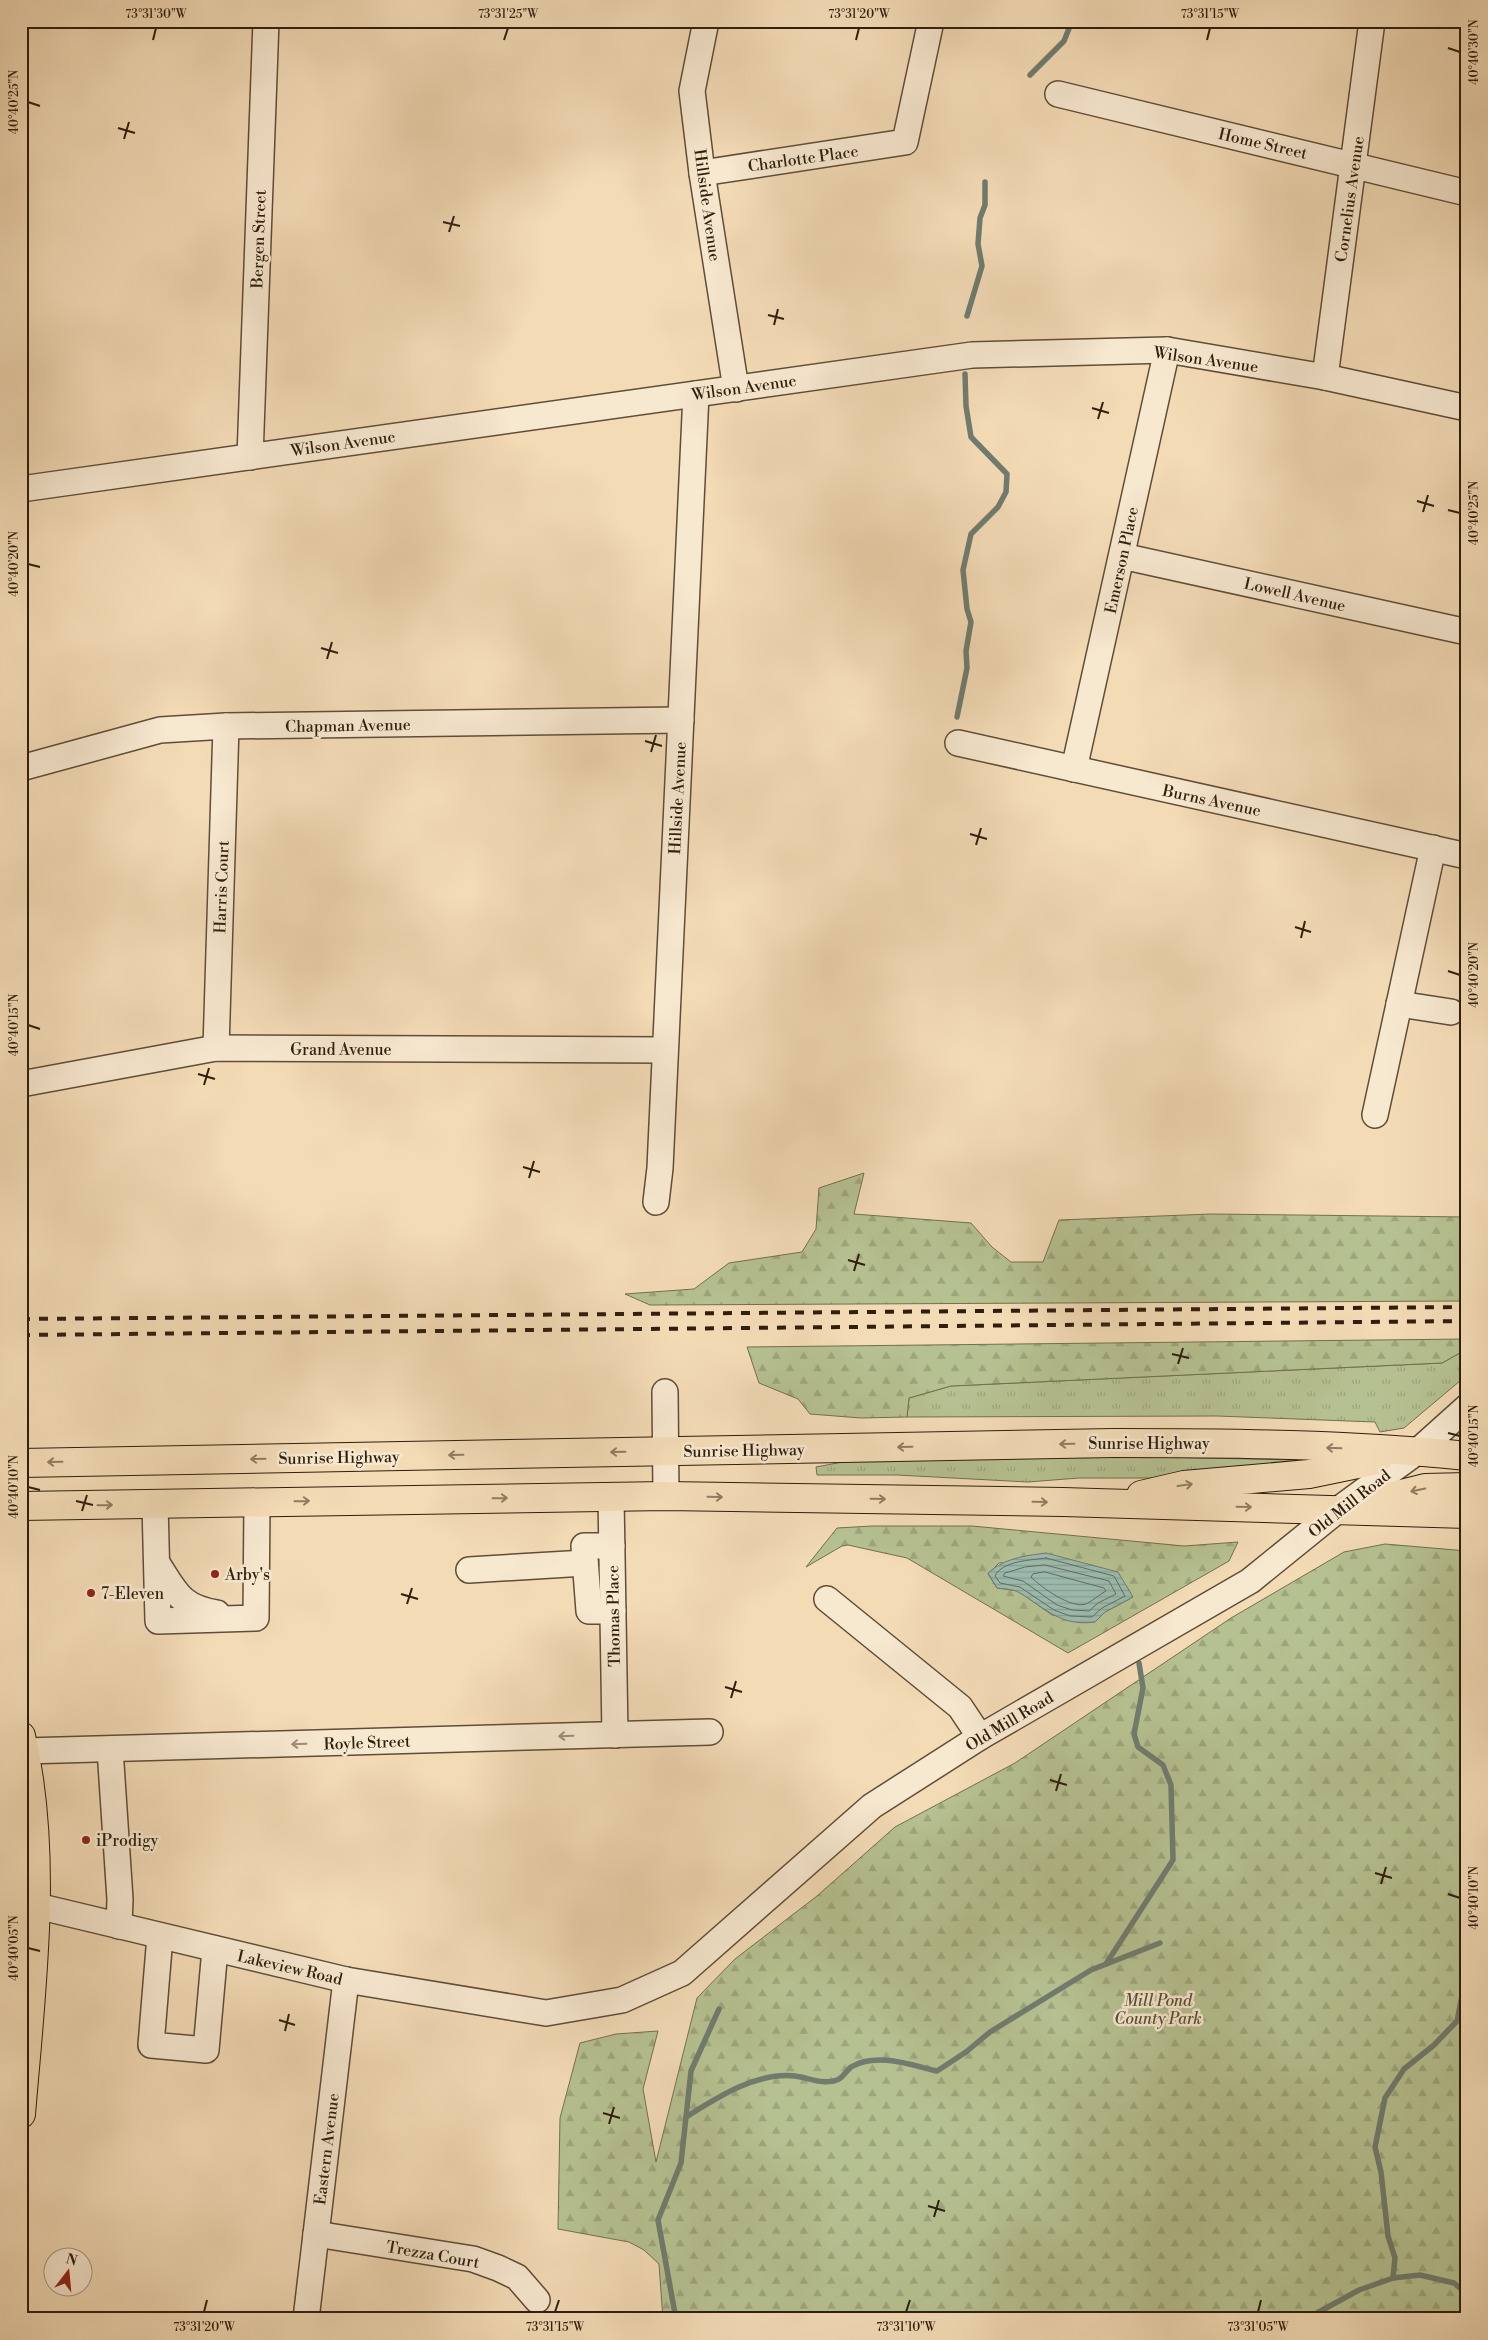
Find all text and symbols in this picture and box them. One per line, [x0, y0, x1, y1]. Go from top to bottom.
text: 73°31'30"W [125, 7, 188, 22]
text: 73°31'25"W [478, 7, 539, 22]
text: 73°31'20"W [828, 7, 891, 22]
text: 73°31'15"W [1181, 7, 1240, 22]
text: 40°40'30"N [1467, 19, 1482, 85]
text: 40°40'25"N [7, 70, 22, 134]
street label: Home Street [1216, 124, 1310, 164]
street label: Cornelius Avenue [1331, 135, 1369, 263]
street label: Charlotte Place [747, 141, 860, 177]
street label: Hillside Avenue [689, 148, 725, 263]
street label: Bergen Street [247, 189, 271, 290]
street label: Wilson Avenue [1151, 343, 1260, 377]
street label: Wilson Avenue [690, 371, 798, 405]
street label: Wilson Avenue [289, 427, 397, 461]
text: 40°40'25"N [1467, 481, 1482, 545]
street label: Emerson Place [1101, 505, 1143, 616]
text: 40°40'20"N [7, 531, 22, 597]
street label: Lowell Avenue [1242, 574, 1348, 616]
street label: Chapman Avenue [285, 715, 411, 737]
street label: Hillside Avenue [665, 741, 691, 855]
street label: Burns Avenue [1160, 781, 1263, 821]
street label: Harris Court [210, 840, 234, 934]
text: 40°40'20"N [1467, 942, 1482, 1008]
text: 40°40'15"N [7, 994, 22, 1056]
street label: Grand Avenue [290, 1040, 392, 1060]
text: 40°40'15"N [1467, 1405, 1482, 1467]
street label: Sunrise Highway [1088, 1434, 1210, 1454]
one-way arrow [1059, 1439, 1076, 1449]
street label: Sunrise Highway [683, 1440, 805, 1462]
one-way arrow [897, 1442, 913, 1452]
one-way arrow [1327, 1443, 1343, 1453]
street label: Sunrise Highway [278, 1447, 400, 1469]
one-way arrow [611, 1447, 627, 1457]
one-way arrow [448, 1450, 464, 1460]
one-way arrow [251, 1454, 267, 1464]
text: 40°40'10"N [7, 1455, 22, 1519]
one-way arrow [47, 1458, 63, 1467]
street label: Old Mill Road [1304, 1465, 1395, 1542]
one-way arrow [1177, 1480, 1193, 1490]
one-way arrow [1411, 1486, 1427, 1495]
one-way arrow [706, 1492, 723, 1502]
one-way arrow [492, 1493, 508, 1503]
one-way arrow [869, 1494, 885, 1504]
one-way arrow [294, 1497, 310, 1506]
one-way arrow [1032, 1497, 1048, 1506]
one-way arrow [97, 1500, 113, 1509]
one-way arrow [1235, 1502, 1251, 1512]
place label: Arby's [224, 1565, 270, 1585]
street label: Thomas Place [603, 1565, 625, 1667]
marker: Arby's [209, 1568, 221, 1580]
place label: 7-Eleven [101, 1584, 164, 1604]
marker: 7-Eleven [85, 1587, 97, 1599]
street label: Old Mill Road [962, 1688, 1057, 1756]
street label: Royle Street [323, 1731, 411, 1755]
one-way arrow [559, 1732, 575, 1741]
one-way arrow [291, 1739, 307, 1748]
place label: iProdigy [96, 1831, 159, 1851]
marker: iProdigy [80, 1834, 92, 1846]
text: 40°40'10"N [1467, 1866, 1482, 1930]
text: 40°40'05"N [7, 1915, 22, 1981]
street label: Lakeview Road [235, 1946, 344, 1990]
park label: Mill Pond County Park [1114, 1991, 1202, 2029]
street label: Eastern Avenue [310, 2092, 344, 2206]
street label: Trezza Court [385, 2237, 481, 2273]
north arrow [42, 2248, 92, 2298]
text: N [64, 2250, 79, 2271]
text: 73°31'20"W [173, 2320, 236, 2335]
text: 73°31'15"W [526, 2320, 585, 2335]
text: 73°31'10"W [876, 2320, 937, 2335]
text: 73°31'05"W [1227, 2320, 1290, 2335]

